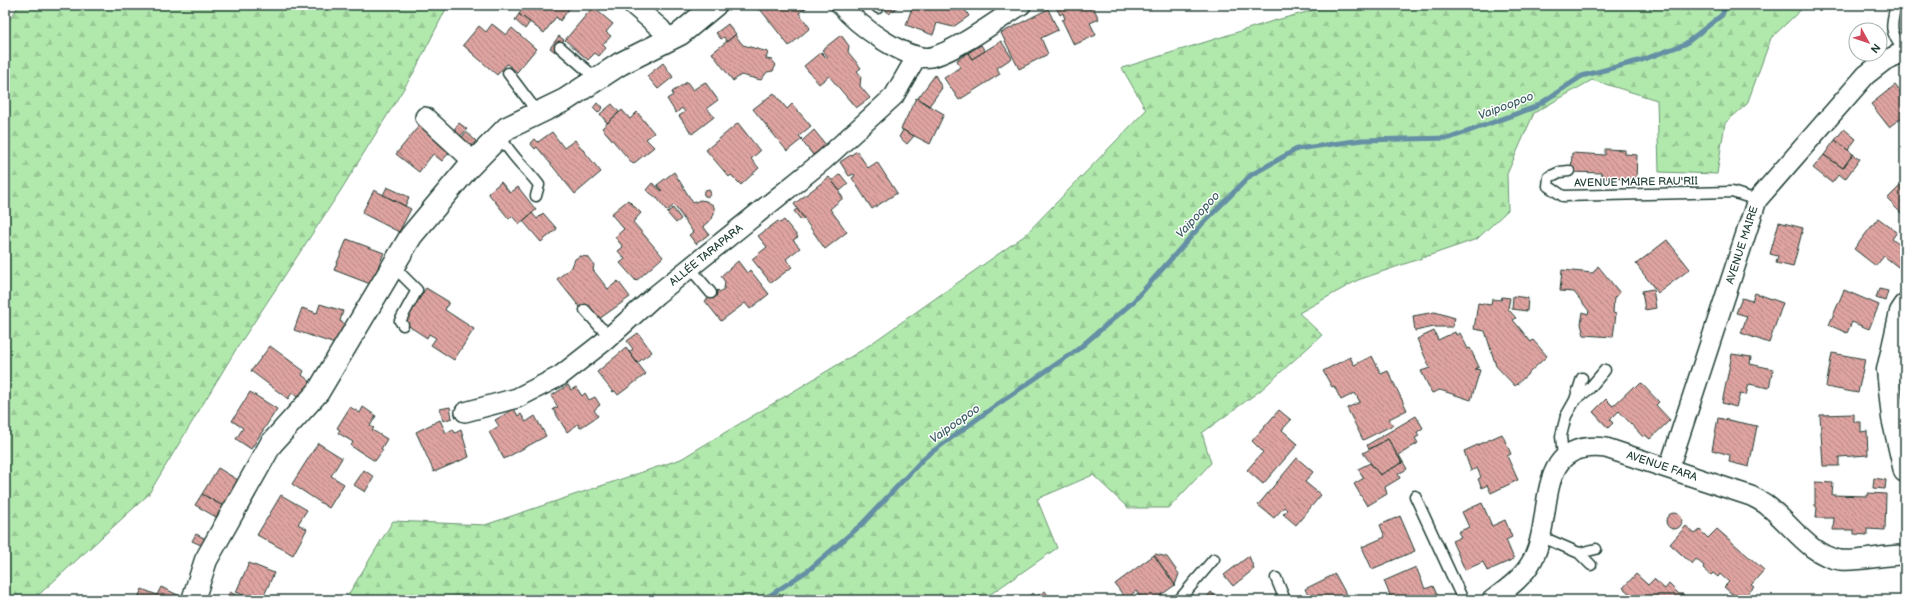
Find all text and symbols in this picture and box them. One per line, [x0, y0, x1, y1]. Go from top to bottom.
north arrow [1848, 22, 1888, 62]
text: N [1868, 41, 1883, 55]
water label: Vaipoopoo [1476, 89, 1536, 123]
street label: AVENUE MAIRE RAU'RII [1574, 174, 1698, 190]
water label: Vaipoopoo [1173, 189, 1223, 241]
street label: AVENUE MAIRE [1723, 204, 1761, 286]
street label: ALLÉE TARAPARA [666, 221, 745, 289]
water label: Vaipoopoo [927, 401, 983, 447]
street label: AVENUE FARA [1625, 448, 1699, 484]

